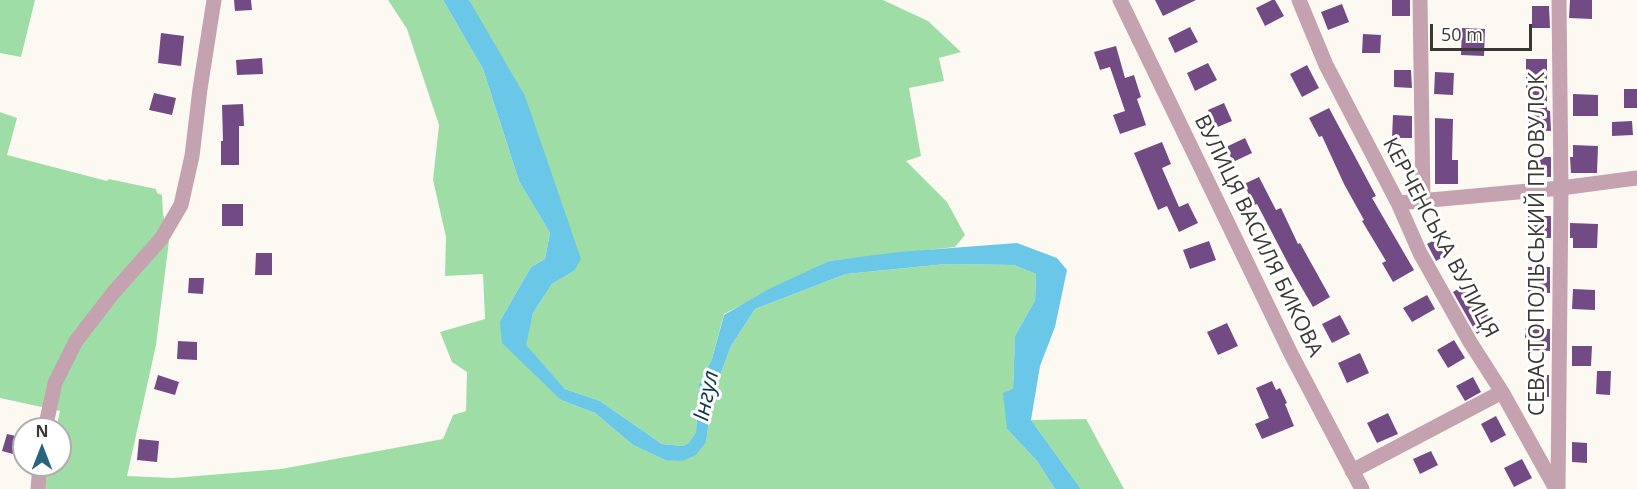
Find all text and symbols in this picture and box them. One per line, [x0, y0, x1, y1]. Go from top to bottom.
scale bar [1433, 12, 1535, 50]
text: 50 m [1441, 22, 1483, 46]
street label: СЕВАСТОПОЛЬСЬКИЙ ПРОВУЛОК [1525, 72, 1551, 416]
street label: ВУЛИЦЯ ВАСИЛЯ БИКОВА [1188, 111, 1328, 361]
street label: КЕРЧЕНСЬКА ВУЛИЦЯ [1377, 134, 1503, 342]
water label: Інгул [689, 368, 725, 424]
north arrow [12, 417, 72, 477]
text: N [35, 420, 49, 442]

